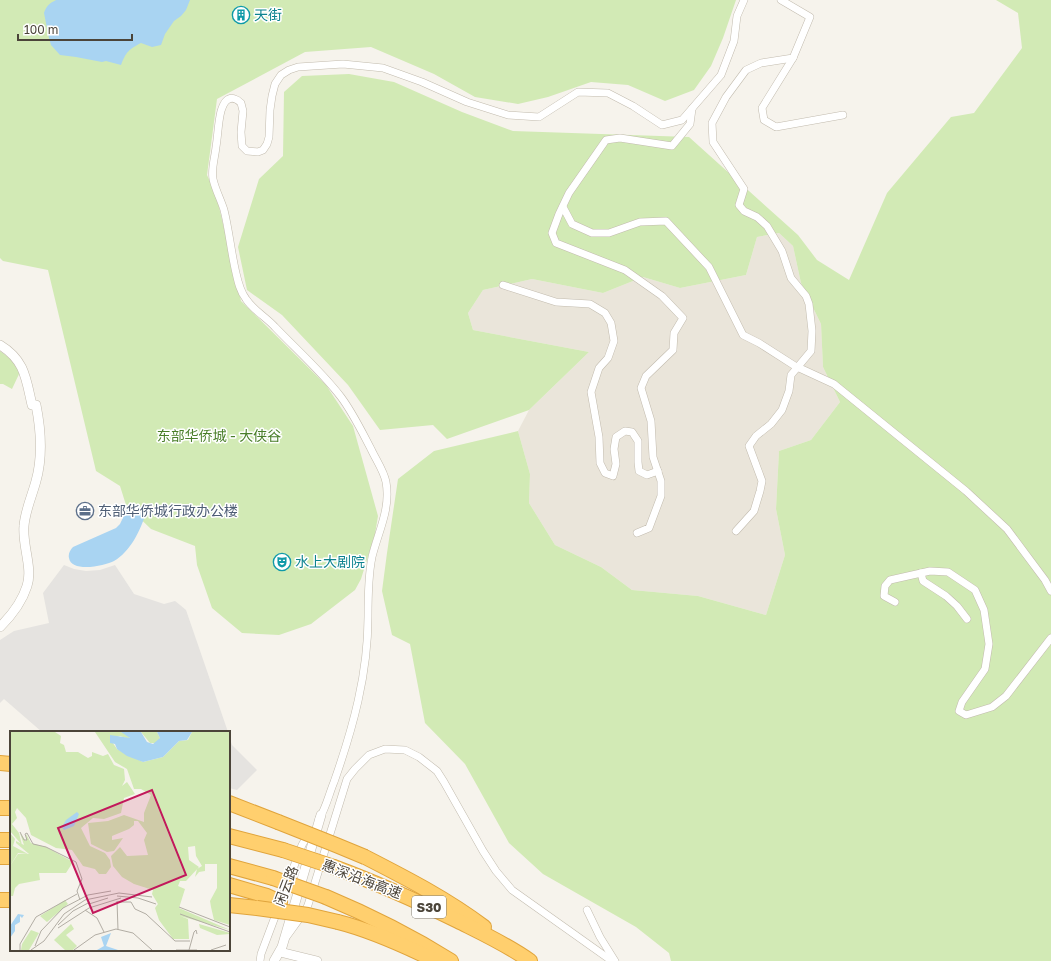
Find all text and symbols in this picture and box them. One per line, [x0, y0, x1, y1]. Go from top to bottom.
building icon: 天街 [231, 5, 251, 25]
place label: 天街 [254, 6, 282, 23]
scale bar [18, 16, 132, 42]
text: 100 m [24, 22, 58, 37]
park label: 东部华侨城 - 大侠谷 [157, 427, 281, 444]
office icon: 东部华侨城行政办公楼 [75, 501, 95, 521]
place label: 东部华侨城行政办公楼 [98, 502, 238, 519]
theatre icon: 水上大剧院 [272, 552, 292, 572]
place label: 水上大剧院 [295, 553, 365, 570]
inset map [10, 731, 230, 951]
street label: 惠深沿海高速 [320, 856, 404, 902]
street label: 闲云路 [270, 863, 301, 908]
road number: S30 [412, 896, 446, 918]

